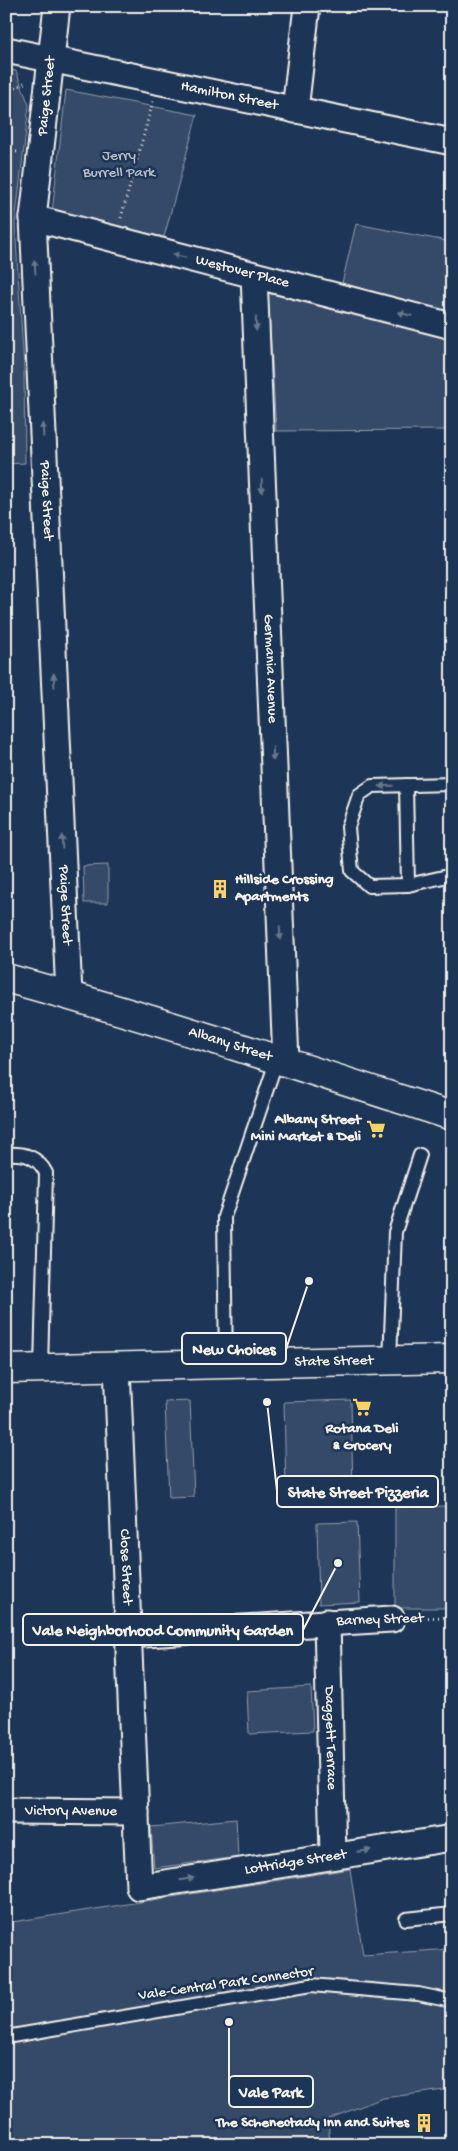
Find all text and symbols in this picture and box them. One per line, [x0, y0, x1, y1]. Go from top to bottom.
street label: Paige Street [34, 54, 60, 138]
street label: Hamilton Street [179, 77, 281, 115]
park label: Jerry Burrell Park [82, 147, 156, 182]
street label: Westover Place [193, 251, 291, 293]
one-way arrow [172, 252, 187, 260]
one-way arrow [31, 259, 39, 275]
one-way arrow [397, 310, 412, 318]
one-way arrow [252, 316, 260, 332]
one-way arrow [38, 422, 46, 438]
street label: Paige Street [35, 459, 57, 542]
one-way arrow [259, 479, 267, 495]
street label: Germania Avenue [259, 614, 281, 724]
one-way arrow [50, 671, 58, 687]
one-way arrow [269, 746, 277, 762]
one-way arrow [377, 782, 393, 790]
one-way arrow [58, 834, 66, 850]
street label: Paige Street [54, 864, 76, 947]
place label: Hillside Crossing Apartments [234, 871, 334, 906]
building icon: Hillside Crossing Apartments [209, 878, 231, 900]
one-way arrow [277, 926, 285, 942]
street label: Albany Street [186, 1023, 276, 1067]
place label: Albany Street Mini Market & Deli [251, 1111, 363, 1146]
supermarket icon: Albany Street Mini Market & Deli [365, 1118, 387, 1140]
callout: New Choices [182, 1333, 286, 1364]
text: New Choices [192, 1342, 277, 1361]
street label: State Street [294, 1352, 375, 1372]
supermarket icon: Rotana Deli & Grocery [351, 1396, 373, 1418]
place label: Rotana Deli & Grocery [324, 1420, 399, 1455]
callout: State Street Pizzeria [277, 1476, 438, 1507]
text: State Street Pizzeria [288, 1485, 429, 1504]
street label: Close Street [115, 1528, 136, 1607]
street label: Barney Street [335, 1609, 426, 1631]
callout: Vale Neighborhood Community Garden [23, 1614, 303, 1645]
text: Vale Neighborhood Community Garden [32, 1623, 294, 1642]
street label: Daggett Terrace [320, 1685, 340, 1790]
street label: Victory Avenue [24, 1802, 117, 1821]
street label: Lottridge Street [243, 1845, 350, 1879]
one-way arrow [357, 1846, 373, 1854]
one-way arrow [179, 1874, 195, 1882]
street label: Vale-Central Park Connector [136, 1963, 316, 2005]
callout: Vale Park [229, 2076, 313, 2107]
text: Vale Park [238, 2085, 305, 2104]
building icon: The Schenectady Inn and Suites [413, 2112, 435, 2134]
place label: The Schenectady Inn and Suites [215, 2114, 410, 2132]

